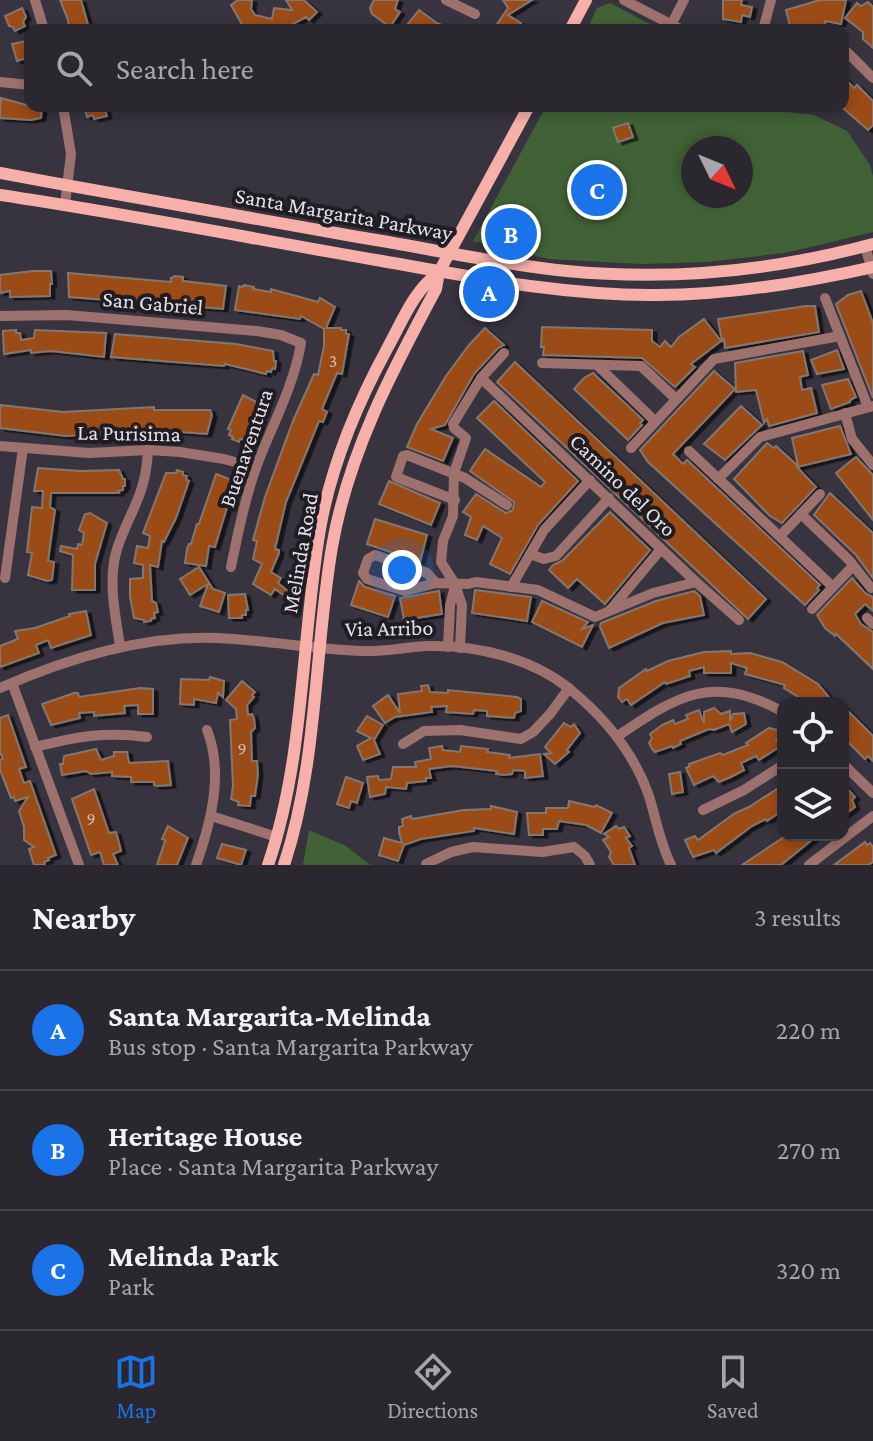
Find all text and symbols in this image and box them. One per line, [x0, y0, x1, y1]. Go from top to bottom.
search box [24, 24, 849, 112]
icon: search [52, 46, 96, 90]
text: Search here [116, 52, 254, 85]
north arrow [681, 136, 753, 208]
pin: C [571, 160, 623, 220]
street label: Santa Margarita Parkway [233, 183, 456, 246]
pin: B [485, 204, 537, 264]
pin: A [463, 262, 515, 322]
street label: San Gabriel [102, 286, 205, 320]
house number: 3 [329, 351, 337, 371]
street label: Buenaventura [214, 386, 278, 510]
street label: La Purisima [77, 420, 181, 446]
street label: Camino del Oro [565, 428, 681, 542]
street label: Melinda Road [277, 490, 323, 615]
your location [382, 550, 422, 590]
street label: Via Arribo [345, 615, 433, 641]
map controls [777, 697, 849, 841]
button: locate [777, 697, 849, 769]
house number: 9 [237, 739, 247, 759]
button: layers [777, 769, 849, 841]
house number: 9 [86, 809, 96, 829]
text: Nearby [32, 899, 135, 936]
text: 3 results [754, 903, 841, 932]
text: Santa Margarita-Melinda [108, 999, 431, 1032]
text: A [50, 1016, 66, 1045]
text: 220 m [776, 1016, 841, 1045]
text: Bus stop · Santa Margarita Parkway [108, 1032, 473, 1061]
text: Heritage House [108, 1119, 303, 1152]
text: B [50, 1136, 66, 1165]
text: 270 m [777, 1136, 841, 1165]
text: Place · Santa Margarita Parkway [108, 1152, 438, 1181]
text: Melinda Park [108, 1239, 278, 1272]
text: C [50, 1256, 66, 1285]
text: 320 m [776, 1256, 841, 1285]
text: Park [108, 1272, 154, 1301]
tab: Map [114, 1350, 158, 1423]
tab: Directions [387, 1350, 478, 1423]
tab: Saved [707, 1350, 759, 1423]

